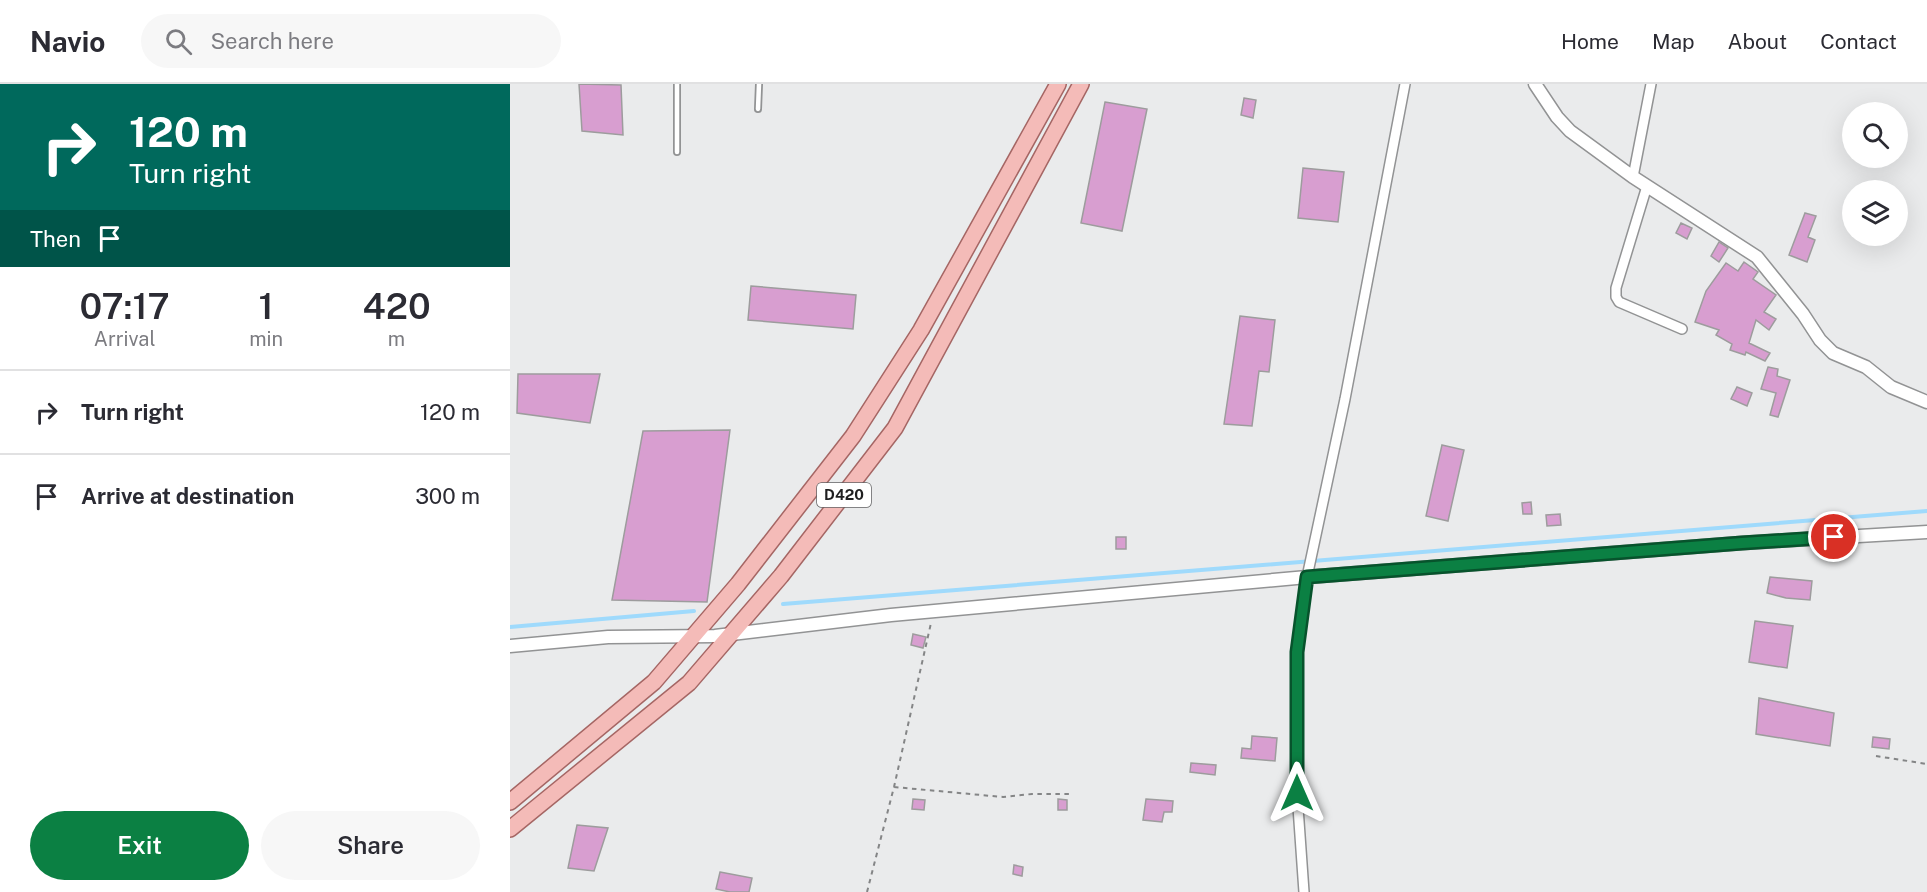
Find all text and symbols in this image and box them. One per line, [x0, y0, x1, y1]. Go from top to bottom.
search box [141, 14, 561, 68]
text: Navio [30, 25, 105, 58]
icon: search [162, 25, 195, 58]
text: Search here [210, 28, 334, 54]
text: Home [1561, 29, 1619, 54]
text: Map [1652, 29, 1695, 54]
text: About [1728, 29, 1787, 54]
text: Contact [1820, 29, 1897, 54]
map controls [1842, 102, 1908, 246]
button: search [1842, 102, 1908, 168]
text: 120 m [129, 107, 248, 156]
icon: right [30, 108, 108, 186]
text: Turn right [129, 157, 252, 189]
button: layers [1842, 180, 1908, 246]
icon: arrive [93, 222, 126, 255]
text: Then [30, 226, 81, 252]
text: 07:17 [79, 285, 170, 327]
text: 1 [259, 285, 274, 327]
text: 420 [362, 285, 431, 327]
text: Arrival [94, 327, 155, 351]
text: min [249, 327, 283, 351]
text: m [388, 327, 405, 351]
icon: right [30, 396, 63, 429]
text: Turn right [81, 399, 184, 425]
text: 120 m [420, 399, 480, 425]
icon: arrive [30, 480, 63, 513]
text: Arrive at destination [81, 483, 294, 509]
text: 300 m [415, 483, 480, 509]
road number: D420 [817, 483, 871, 507]
pin [1808, 511, 1859, 562]
icon: arrive [1817, 520, 1850, 553]
position arrow [1265, 761, 1329, 825]
button: Exit [30, 811, 249, 880]
button: Share [261, 811, 480, 880]

